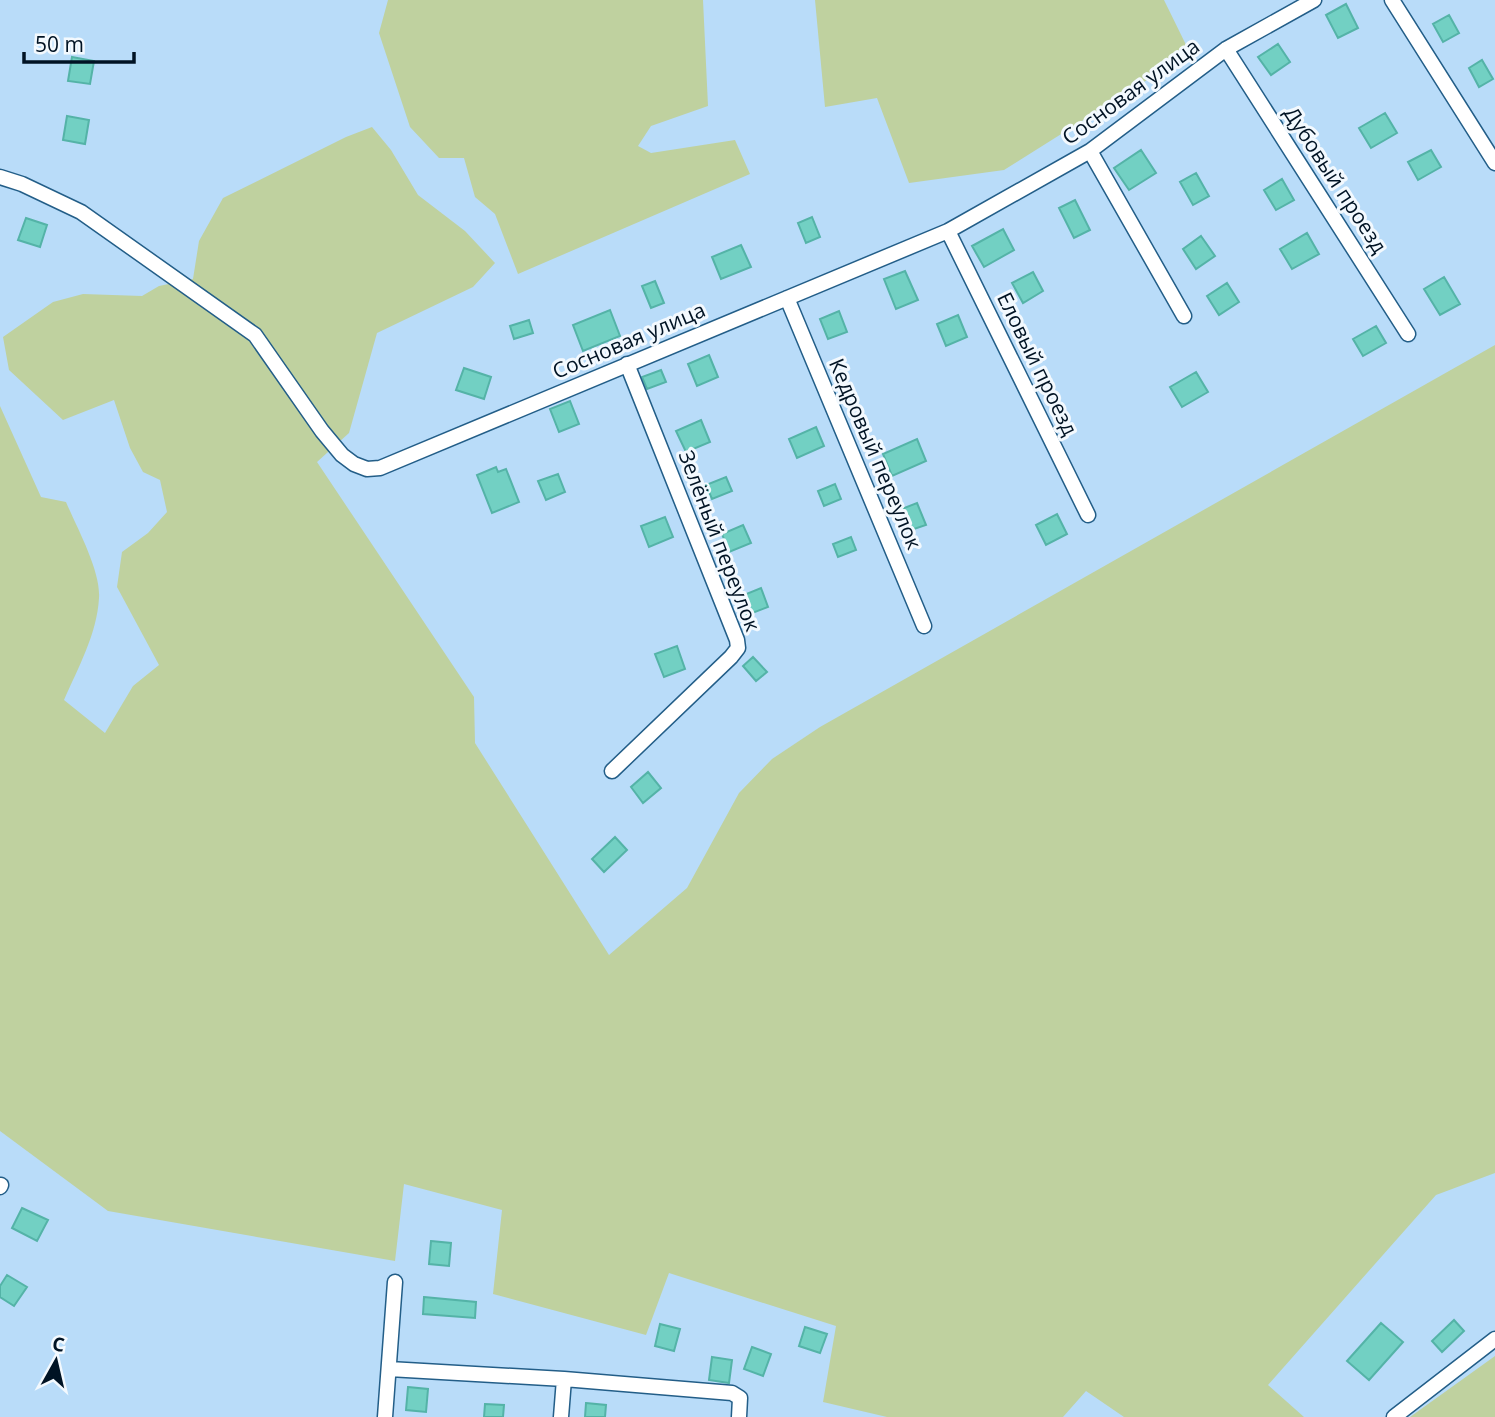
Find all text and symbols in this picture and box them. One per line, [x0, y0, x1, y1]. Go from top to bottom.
scale bar [24, 21, 135, 65]
text: 50 m [35, 30, 84, 58]
street label: Сосновая улица [1056, 32, 1205, 151]
street label: Дубовый проезд [1278, 101, 1394, 258]
street label: Еловый проезд [991, 287, 1085, 440]
street label: Сосновая улица [548, 295, 709, 385]
street label: Кедровый переулок [823, 354, 929, 553]
street label: Зелёный переулок [673, 446, 767, 635]
north arrow [21, 1326, 91, 1396]
text: С [51, 1330, 66, 1358]

